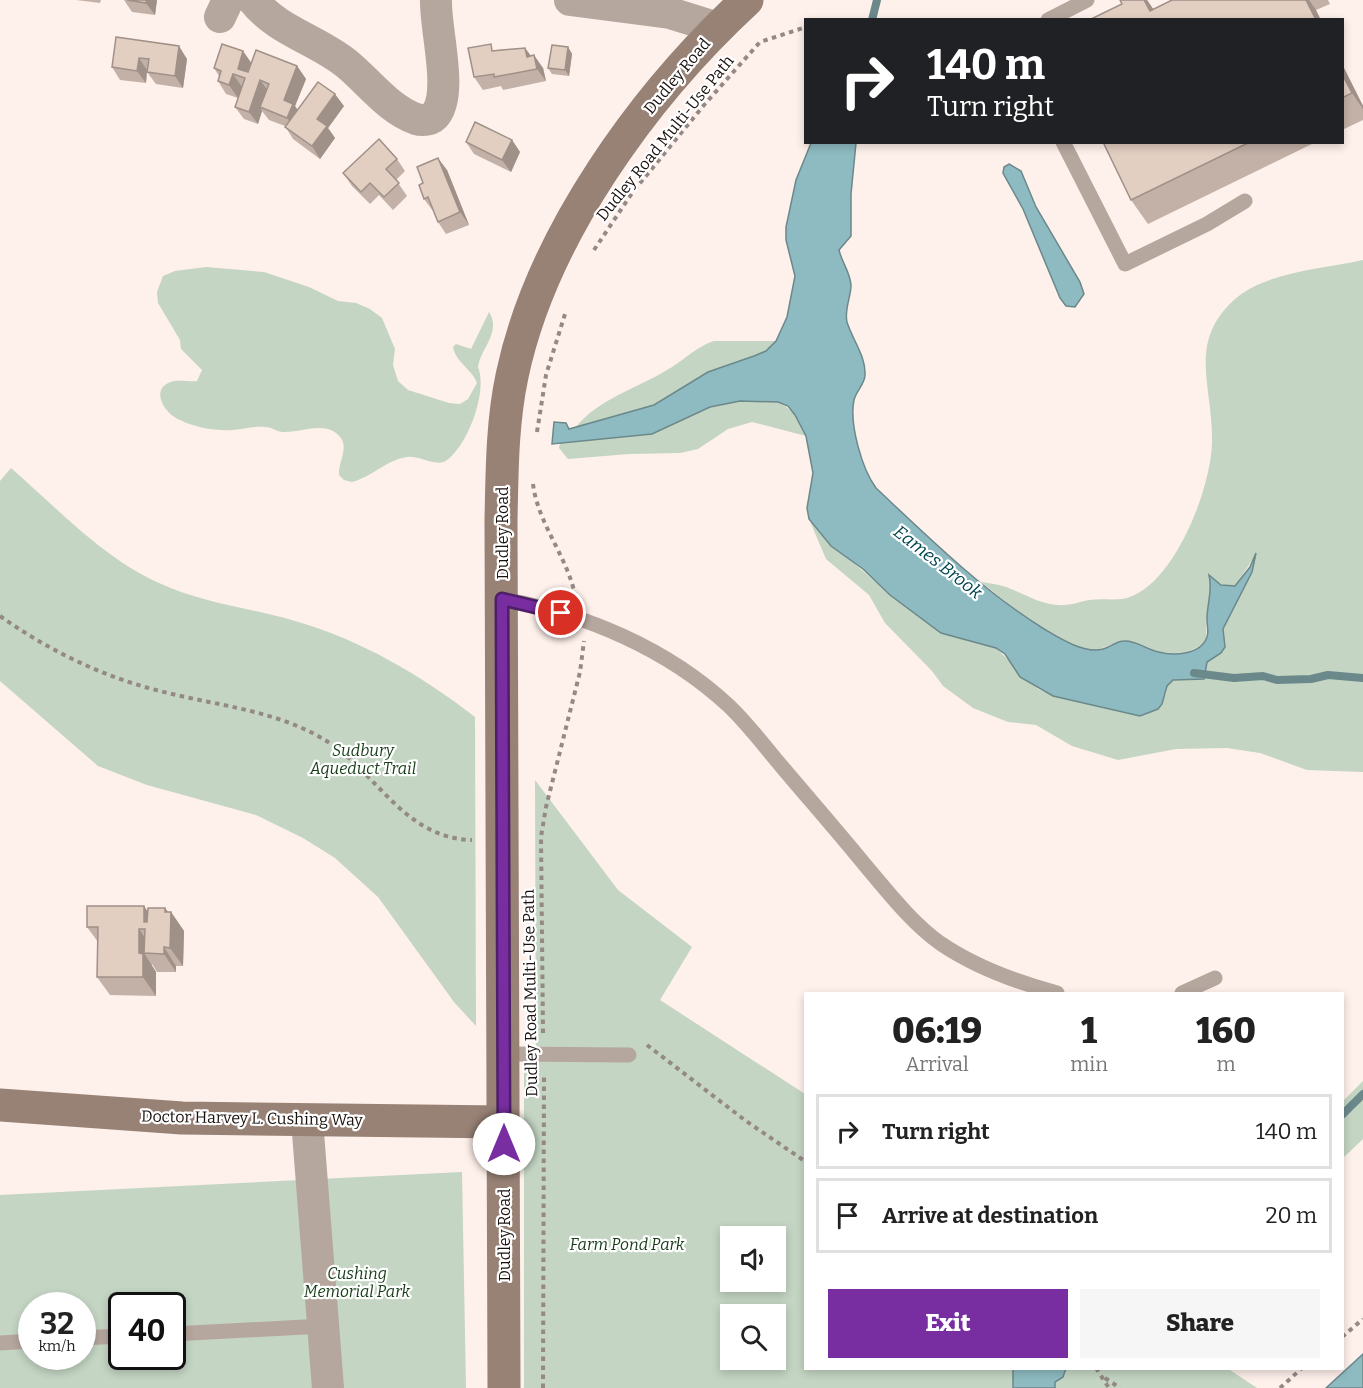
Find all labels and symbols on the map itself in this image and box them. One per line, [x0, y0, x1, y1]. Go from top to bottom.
street label: Dudley Road [640, 34, 715, 118]
street label: Dudley Road Multi-Use Path [592, 51, 738, 225]
street label: Dudley Road [493, 486, 512, 580]
water label: Eames Brook [889, 521, 987, 604]
pin [535, 587, 586, 638]
park label: Sudbury Aqueduct Trail [309, 741, 416, 778]
street label: Dudley Road Multi-Use Path [519, 889, 541, 1097]
street label: Doctor Harvey L. Cushing Way [141, 1107, 364, 1129]
position arrow [472, 1112, 536, 1176]
street label: Dudley Road [495, 1188, 514, 1282]
park label: Farm Pond Park [569, 1235, 685, 1254]
park label: Cushing Memorial Park [304, 1264, 410, 1301]
speed limit sign: 40 [108, 1292, 186, 1370]

